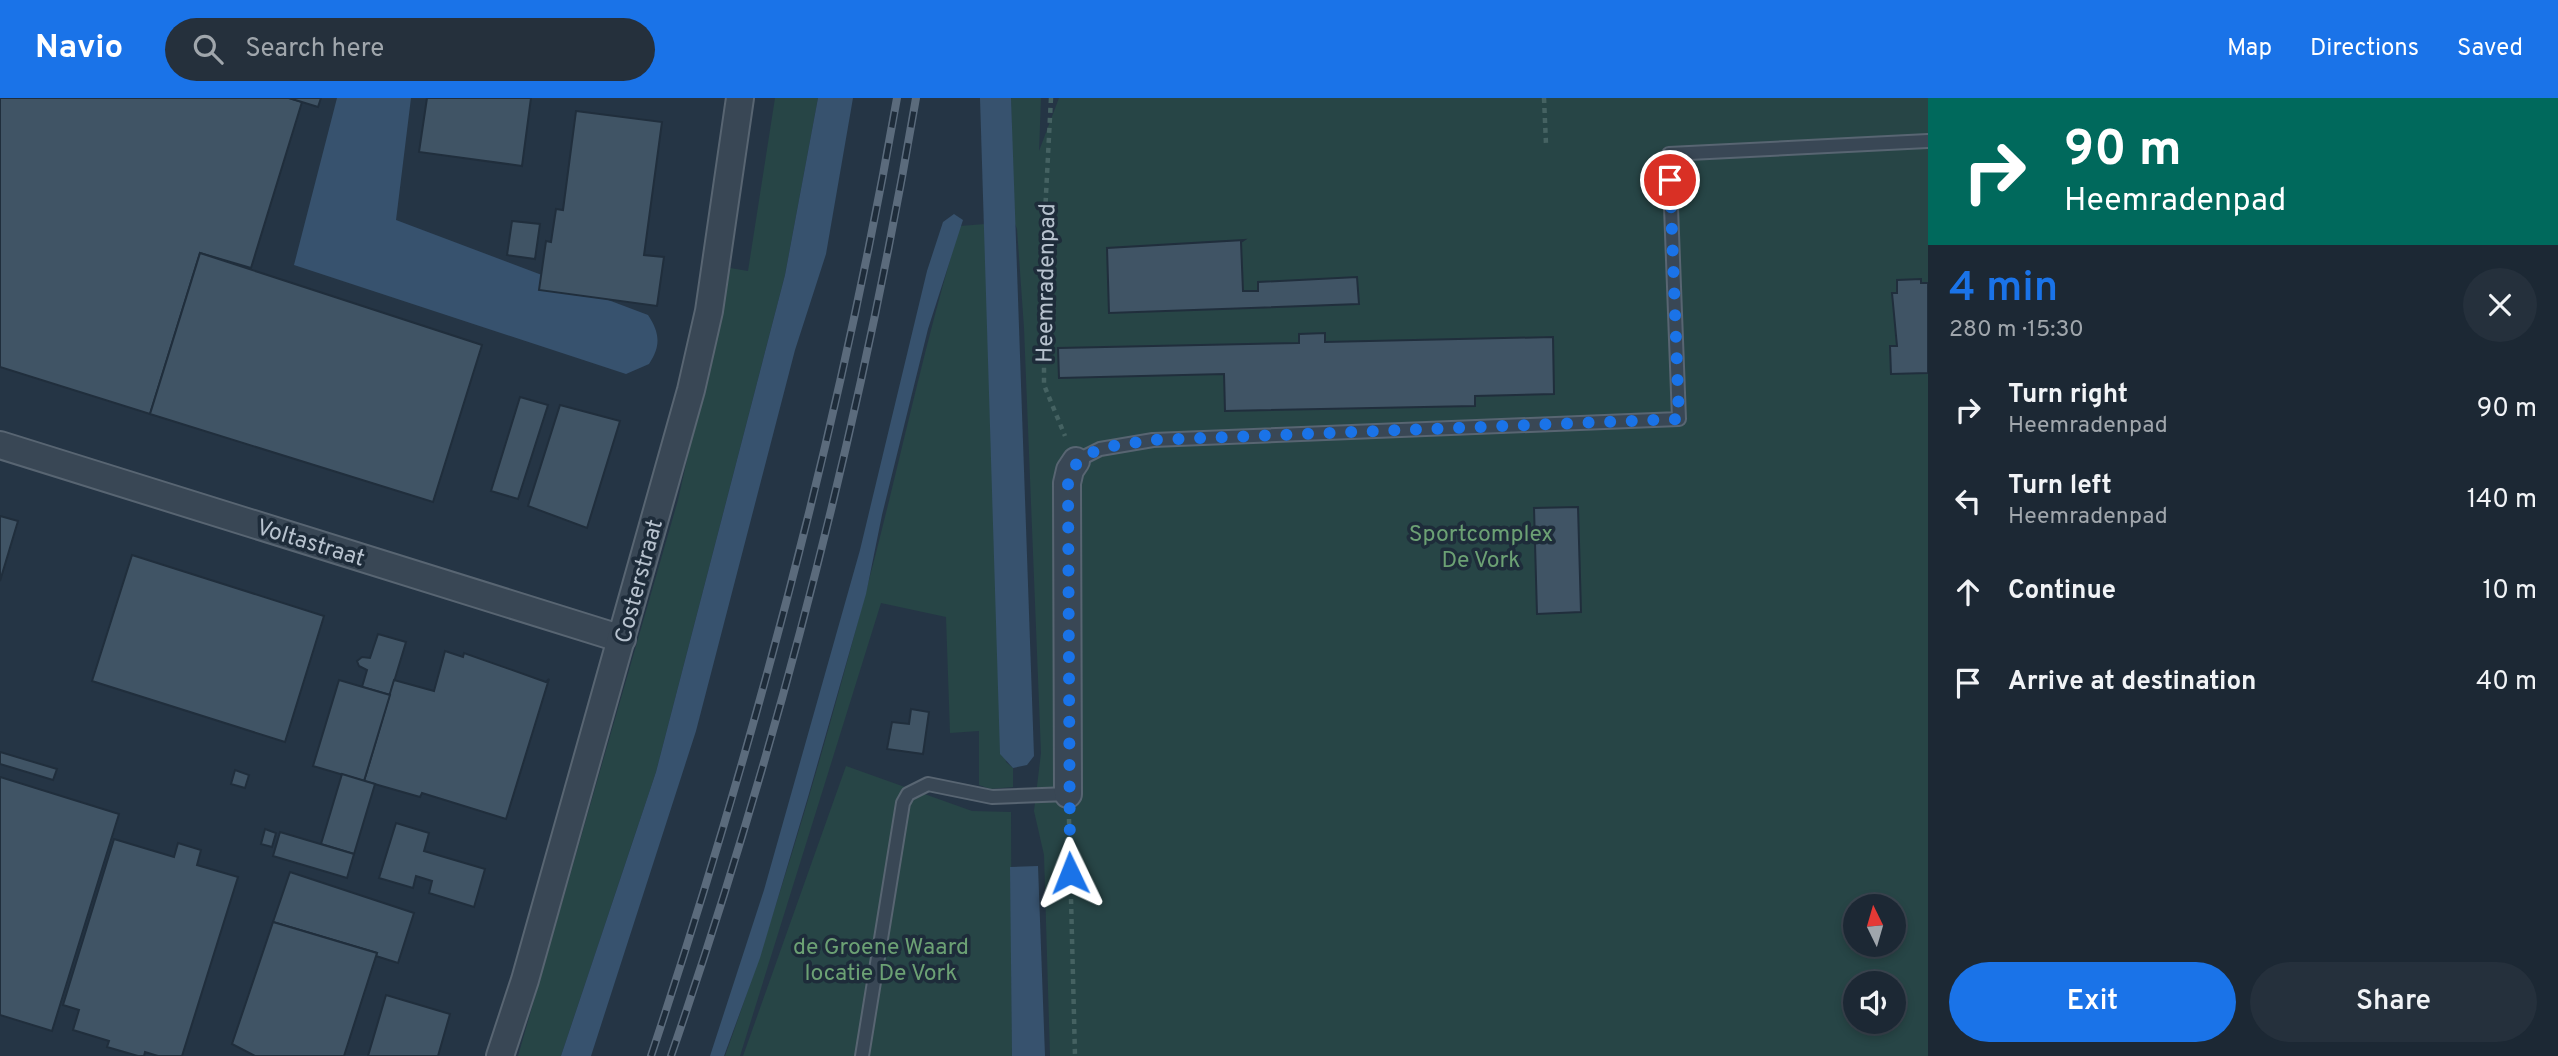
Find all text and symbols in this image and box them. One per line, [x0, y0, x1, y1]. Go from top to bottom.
search box [165, 18, 655, 81]
text: Navio [35, 28, 123, 70]
icon: search [189, 30, 227, 68]
text: Search here [245, 33, 384, 66]
text: Map [2227, 34, 2272, 64]
text: Directions [2310, 34, 2419, 64]
text: Saved [2457, 34, 2523, 64]
text: 90 m [2064, 121, 2182, 183]
icon: right [1949, 126, 2040, 217]
pin [1640, 150, 1700, 210]
icon: arrive [1651, 161, 1689, 199]
text: Heemradenpad [2064, 182, 2286, 222]
street label: Heemradenpad [1032, 203, 1063, 363]
text: 4 min [1949, 263, 2058, 316]
button: close [2463, 268, 2537, 342]
text: 280 m · 15:30 [1949, 316, 2084, 345]
text: Turn right [2008, 379, 2128, 412]
icon: right [1949, 391, 1987, 429]
text: 90 m [2477, 393, 2537, 426]
text: Heemradenpad [2008, 412, 2168, 441]
text: Turn left [2008, 470, 2112, 503]
icon: left [1949, 482, 1987, 520]
text: 140 m [2467, 484, 2537, 517]
text: Heemradenpad [2008, 503, 2168, 532]
street label: Voltastraat [253, 514, 368, 575]
street label: Costerstraat [610, 516, 671, 647]
park label: Sportcomplex De Vork [1409, 521, 1553, 576]
icon: ahead [1949, 573, 1987, 611]
text: Continue [2008, 575, 2116, 608]
text: 10 m [2482, 575, 2537, 608]
icon: arrive [1949, 664, 1987, 702]
text: Arrive at destination [2008, 666, 2256, 699]
text: 40 m [2476, 666, 2537, 699]
position arrow [1033, 836, 1107, 910]
north arrow [1843, 894, 1906, 957]
map controls [1843, 894, 1906, 1034]
park label: de Groene Waard locatie De Vork [793, 934, 969, 989]
button: Exit [1949, 962, 2236, 1042]
button: Share [2250, 962, 2537, 1042]
button: sound [1843, 971, 1906, 1034]

